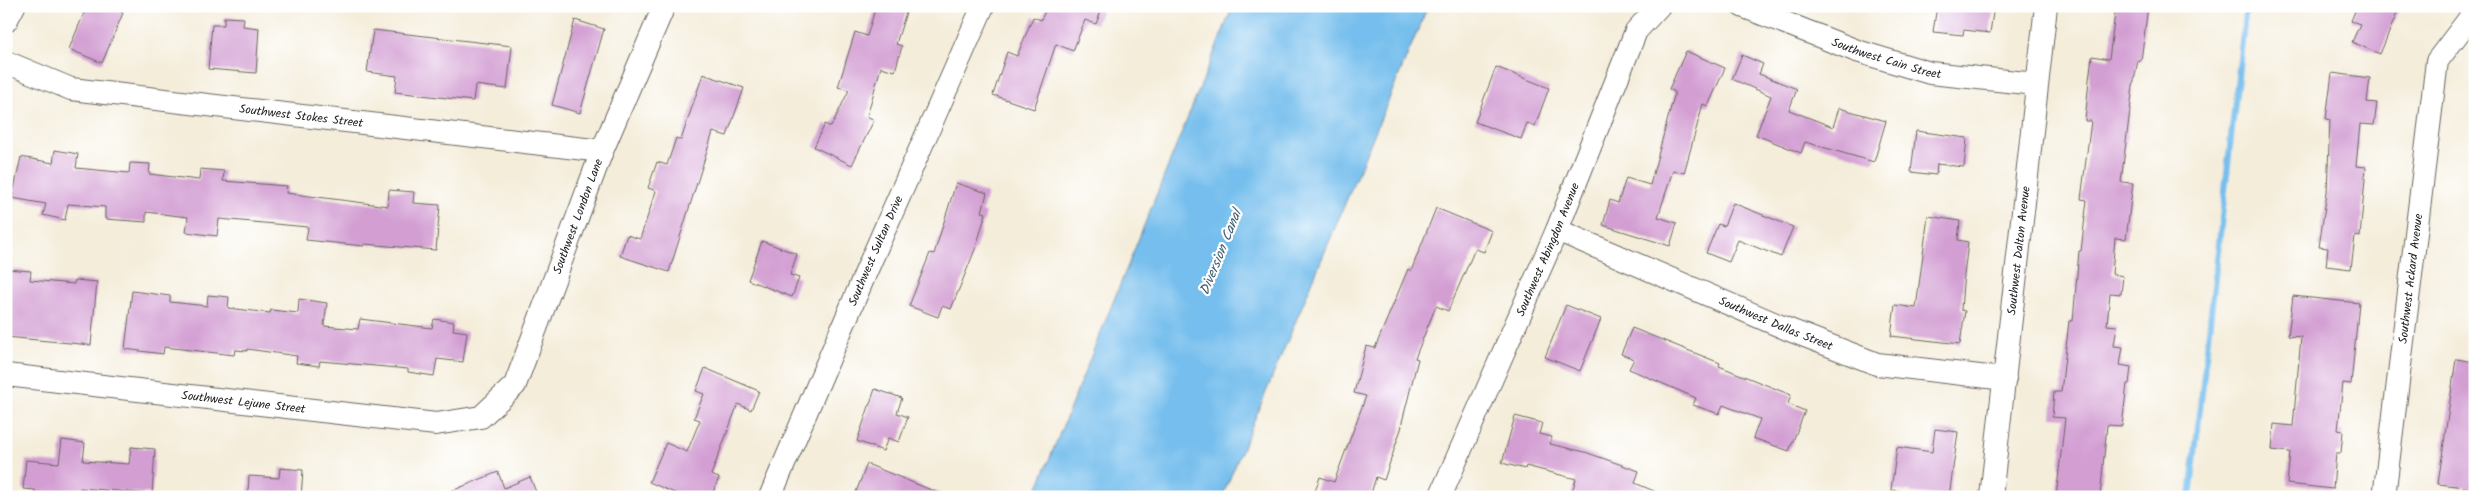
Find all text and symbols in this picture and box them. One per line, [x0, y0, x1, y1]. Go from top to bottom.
street label: Southwest Cain Street [1829, 33, 1943, 84]
street label: Southwest Stokes Street [238, 100, 364, 133]
street label: Southwest London Lane [548, 156, 609, 277]
street label: Southwest Abingdon Avenue [1511, 179, 1585, 319]
street label: Southwest Dalton Avenue [2002, 184, 2036, 316]
street label: Southwest Sultan Drive [844, 192, 909, 309]
water label: Diversion Canal [1194, 204, 1249, 298]
street label: Southwest Ackard Avenue [2394, 212, 2428, 345]
street label: Southwest Dallas Street [1716, 292, 1836, 356]
street label: Southwest Lejune Street [180, 386, 307, 419]

